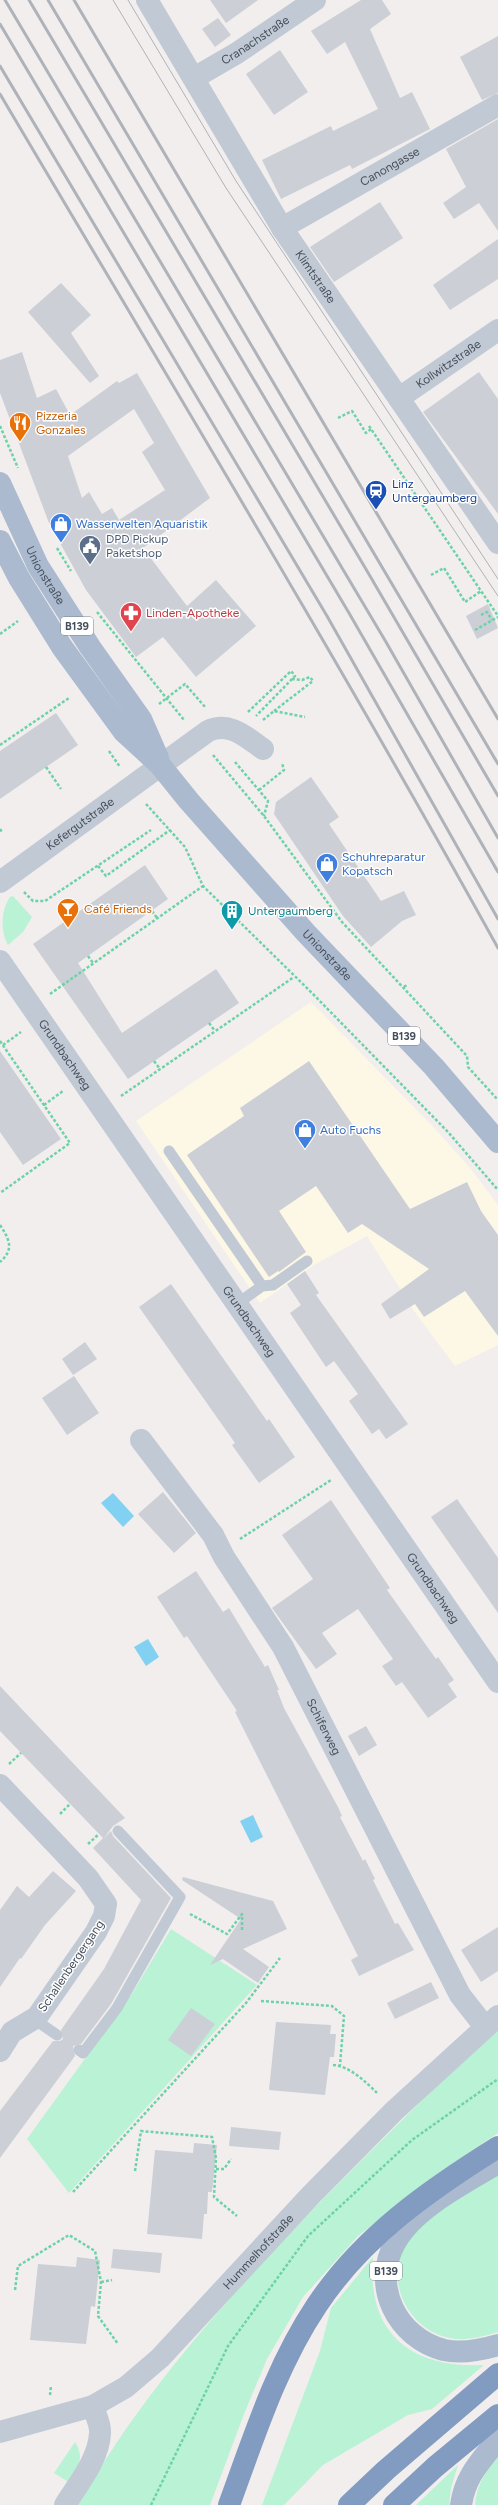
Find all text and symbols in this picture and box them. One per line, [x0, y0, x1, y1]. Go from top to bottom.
street label: Cranachstraße [219, 12, 292, 68]
street label: Canongasse [358, 144, 422, 189]
street label: Klimtstraße [292, 247, 339, 306]
street label: Kollwitzstraße [413, 337, 484, 391]
place label: Pizzeria Gonzales [36, 409, 86, 437]
restaurant icon: Pizzeria Gonzales [7, 410, 33, 443]
place label: Linz Untergaumberg [392, 477, 477, 505]
station icon: Linz Untergaumberg [363, 478, 389, 511]
shop icon: Wasserwelten Aquaristik [48, 511, 74, 544]
place label: Wasserwelten Aquaristik [76, 517, 208, 531]
place label: DPD Pickup Paketshop [106, 532, 168, 560]
public building icon: DPD Pickup Paketshop [77, 533, 103, 566]
street label: Unionstraße [23, 544, 68, 607]
pharmacy icon: Linden-Apotheke [118, 600, 144, 633]
place label: Linden-Apotheke [146, 606, 240, 620]
road number: B139 [61, 617, 93, 635]
street label: Kefergutstraße [43, 794, 117, 853]
place label: Schuhreparatur Kopatsch [342, 850, 425, 878]
shop icon: Schuhreparatur Kopatsch [314, 851, 340, 884]
bar icon: Café Friends [55, 896, 81, 929]
building icon: Untergaumberg [219, 898, 245, 931]
place label: Café Friends [84, 902, 152, 916]
place label: Untergaumberg [248, 904, 333, 918]
street label: Unionstraße [299, 927, 355, 984]
street label: Grundbachweg [35, 1017, 94, 1093]
road number: B139 [388, 1027, 420, 1045]
shop icon: Auto Fuchs [292, 1117, 318, 1150]
place label: Auto Fuchs [320, 1123, 382, 1137]
street label: Grundbachweg [220, 1283, 278, 1359]
street label: Grundbachweg [404, 1550, 462, 1626]
street label: Schiferweg [303, 1696, 344, 1757]
street label: Schallenbergergang [35, 1918, 107, 2014]
street label: Hummelhofstraße [220, 2211, 297, 2292]
road number: B139 [370, 2262, 402, 2280]

